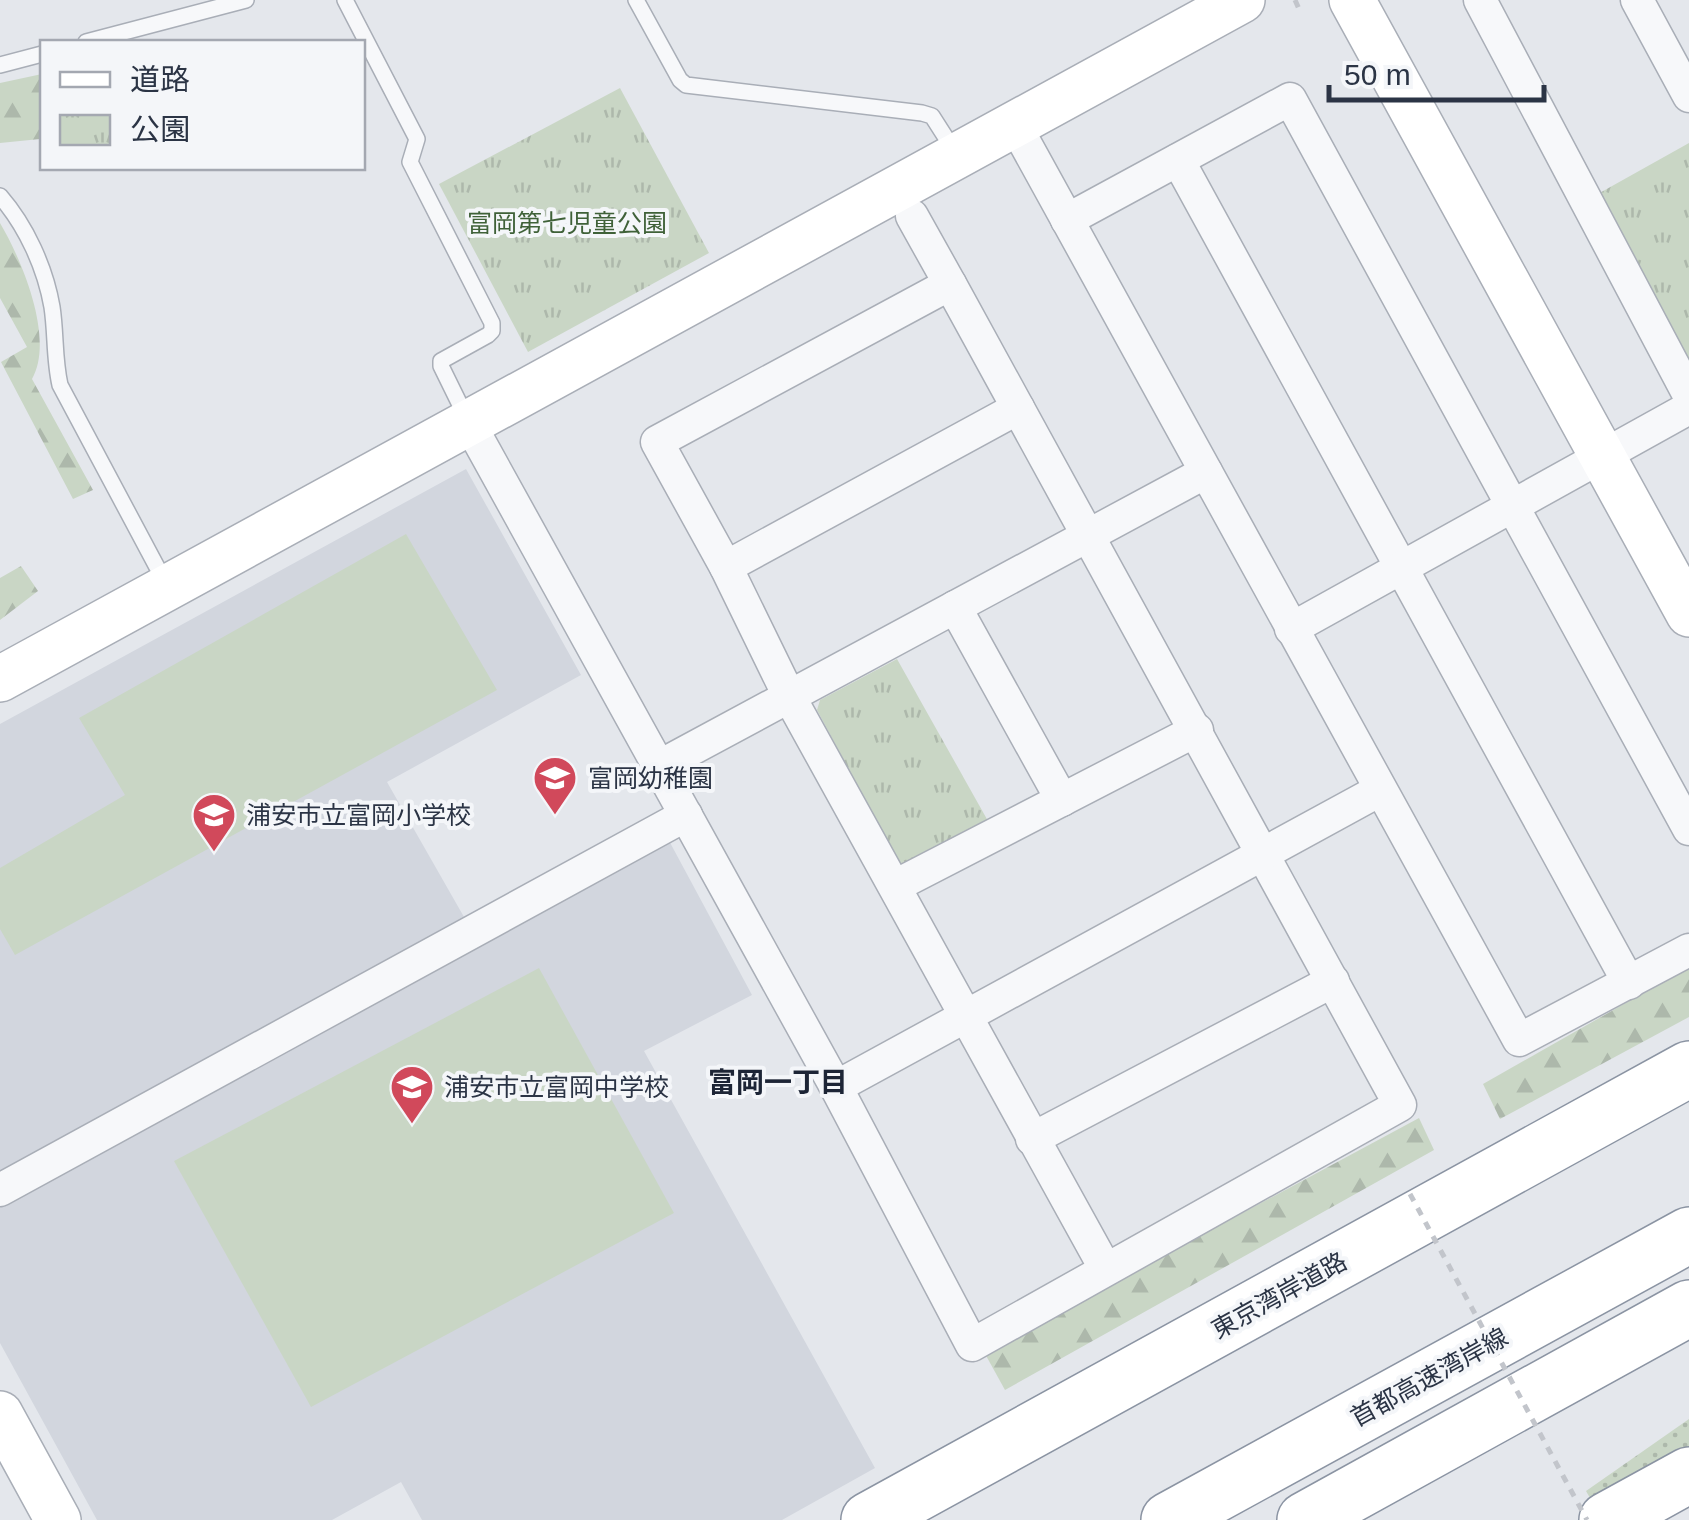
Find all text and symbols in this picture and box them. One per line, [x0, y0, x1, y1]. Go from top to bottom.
legend [40, 40, 365, 170]
scale bar [1329, 40, 1544, 102]
text: 50 m [1344, 58, 1411, 91]
text: 道路 [130, 63, 190, 96]
text: 公園 [130, 113, 190, 146]
park label: 富岡第七児童公園 [467, 209, 667, 237]
school or university icon: 富岡幼稚園 [532, 755, 578, 816]
place label: 富岡幼稚園 [588, 764, 713, 792]
school or university icon: 浦安市立富岡小学校 [191, 792, 237, 853]
place label: 浦安市立富岡小学校 [246, 801, 471, 829]
school or university icon: 浦安市立富岡中学校 [389, 1064, 435, 1125]
district label: 富岡一丁目 [708, 1067, 848, 1098]
place label: 浦安市立富岡中学校 [444, 1073, 669, 1101]
street label: 東京湾岸道路 [1207, 1246, 1351, 1344]
street label: 首都高速湾岸線 [1346, 1322, 1512, 1432]

